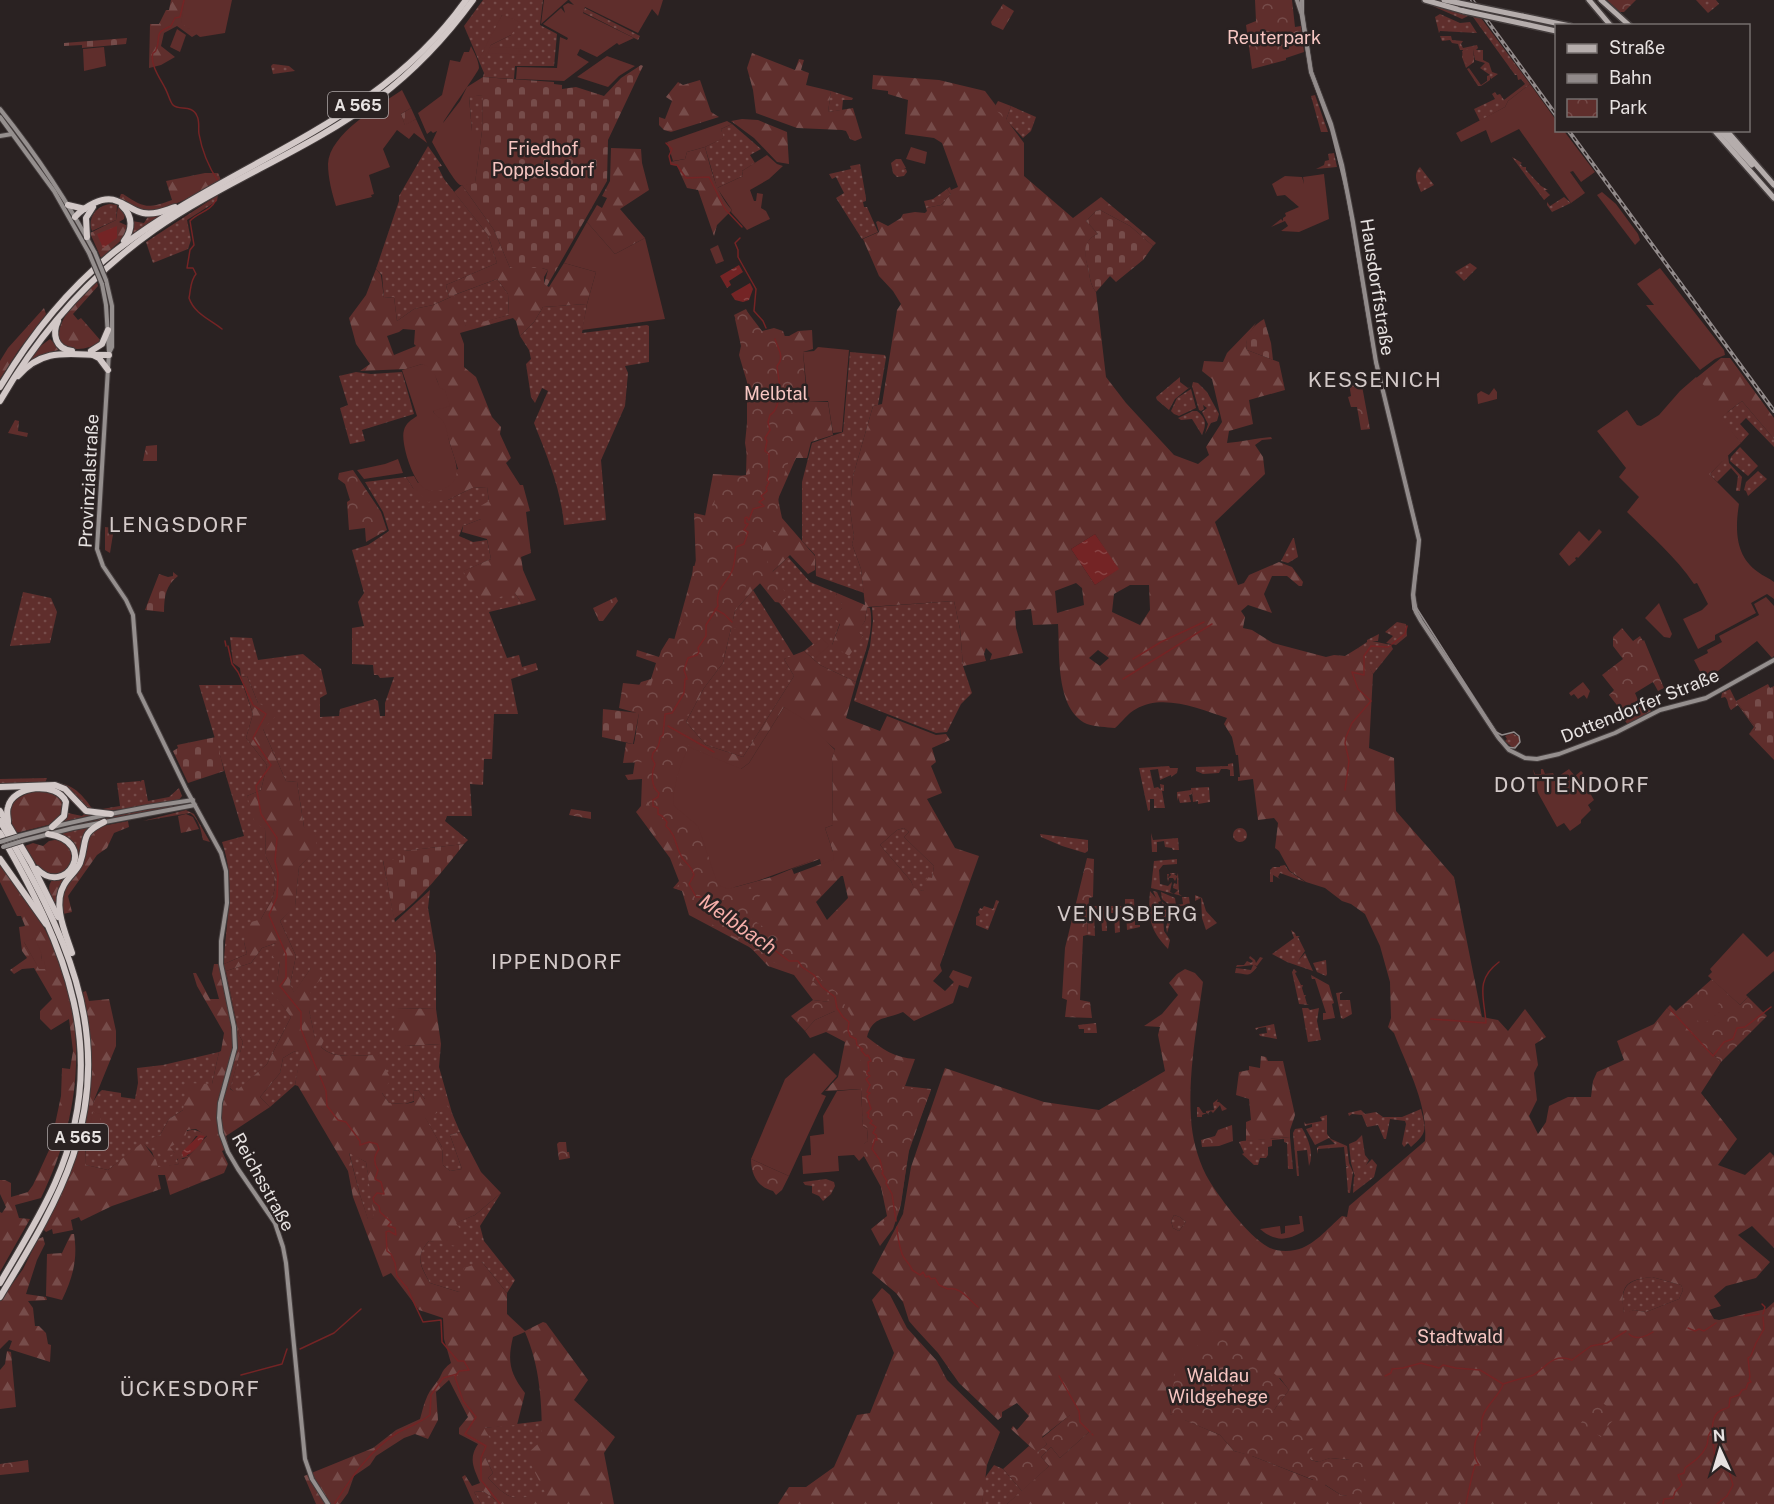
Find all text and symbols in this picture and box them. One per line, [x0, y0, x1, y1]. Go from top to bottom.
legend [1555, 24, 1750, 132]
park label: Reuterpark [1227, 27, 1321, 48]
text: Straße [1609, 37, 1665, 58]
text: Bahn [1609, 67, 1652, 88]
road number: A 565 [328, 92, 388, 118]
text: Park [1609, 97, 1647, 118]
park label: Friedhof Poppelsdorf [492, 138, 594, 180]
street label: Hausdorffstraße [1356, 217, 1399, 357]
district label: KESSENICH [1308, 367, 1442, 392]
park label: Melbtal [744, 383, 808, 404]
street label: Provinzialstraße [75, 414, 102, 548]
district label: LENGSDORF [109, 512, 249, 537]
street label: Dottendorfer Straße [1558, 664, 1722, 747]
district label: DOTTENDORF [1494, 772, 1650, 797]
water label: Melbbach [695, 889, 781, 959]
district label: VENUSBERG [1057, 901, 1199, 926]
district label: IPPENDORF [491, 949, 623, 974]
road number: A 565 [48, 1124, 108, 1150]
street label: Reichsstraße [228, 1129, 299, 1234]
park label: Stadtwald [1417, 1326, 1503, 1347]
park label: Waldau Wildgehege [1168, 1365, 1268, 1407]
district label: ÜCKESDORF [120, 1376, 260, 1401]
north arrow [1690, 1420, 1750, 1480]
text: N [1712, 1426, 1726, 1445]

